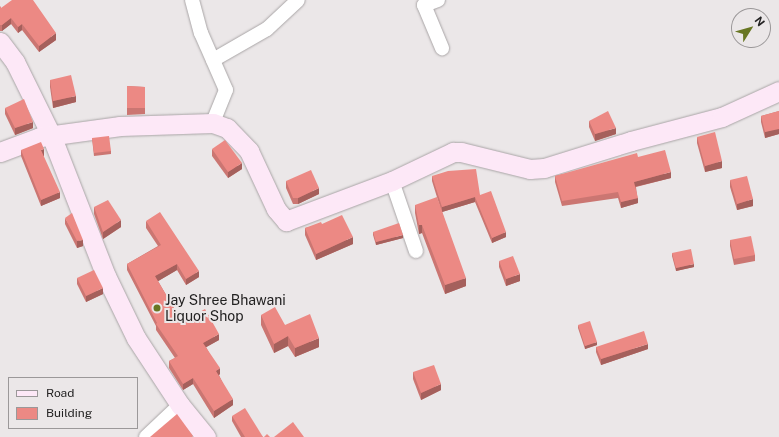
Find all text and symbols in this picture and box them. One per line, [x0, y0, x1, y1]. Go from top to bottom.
north arrow [731, 8, 771, 48]
text: N [752, 14, 767, 28]
place label: Jay Shree Bhawani Liquor Shop [165, 292, 286, 324]
marker: Jay Shree Bhawani Liquor Shop [152, 303, 162, 313]
legend [8, 377, 138, 429]
text: Road [46, 386, 74, 400]
text: Building [46, 406, 92, 420]

